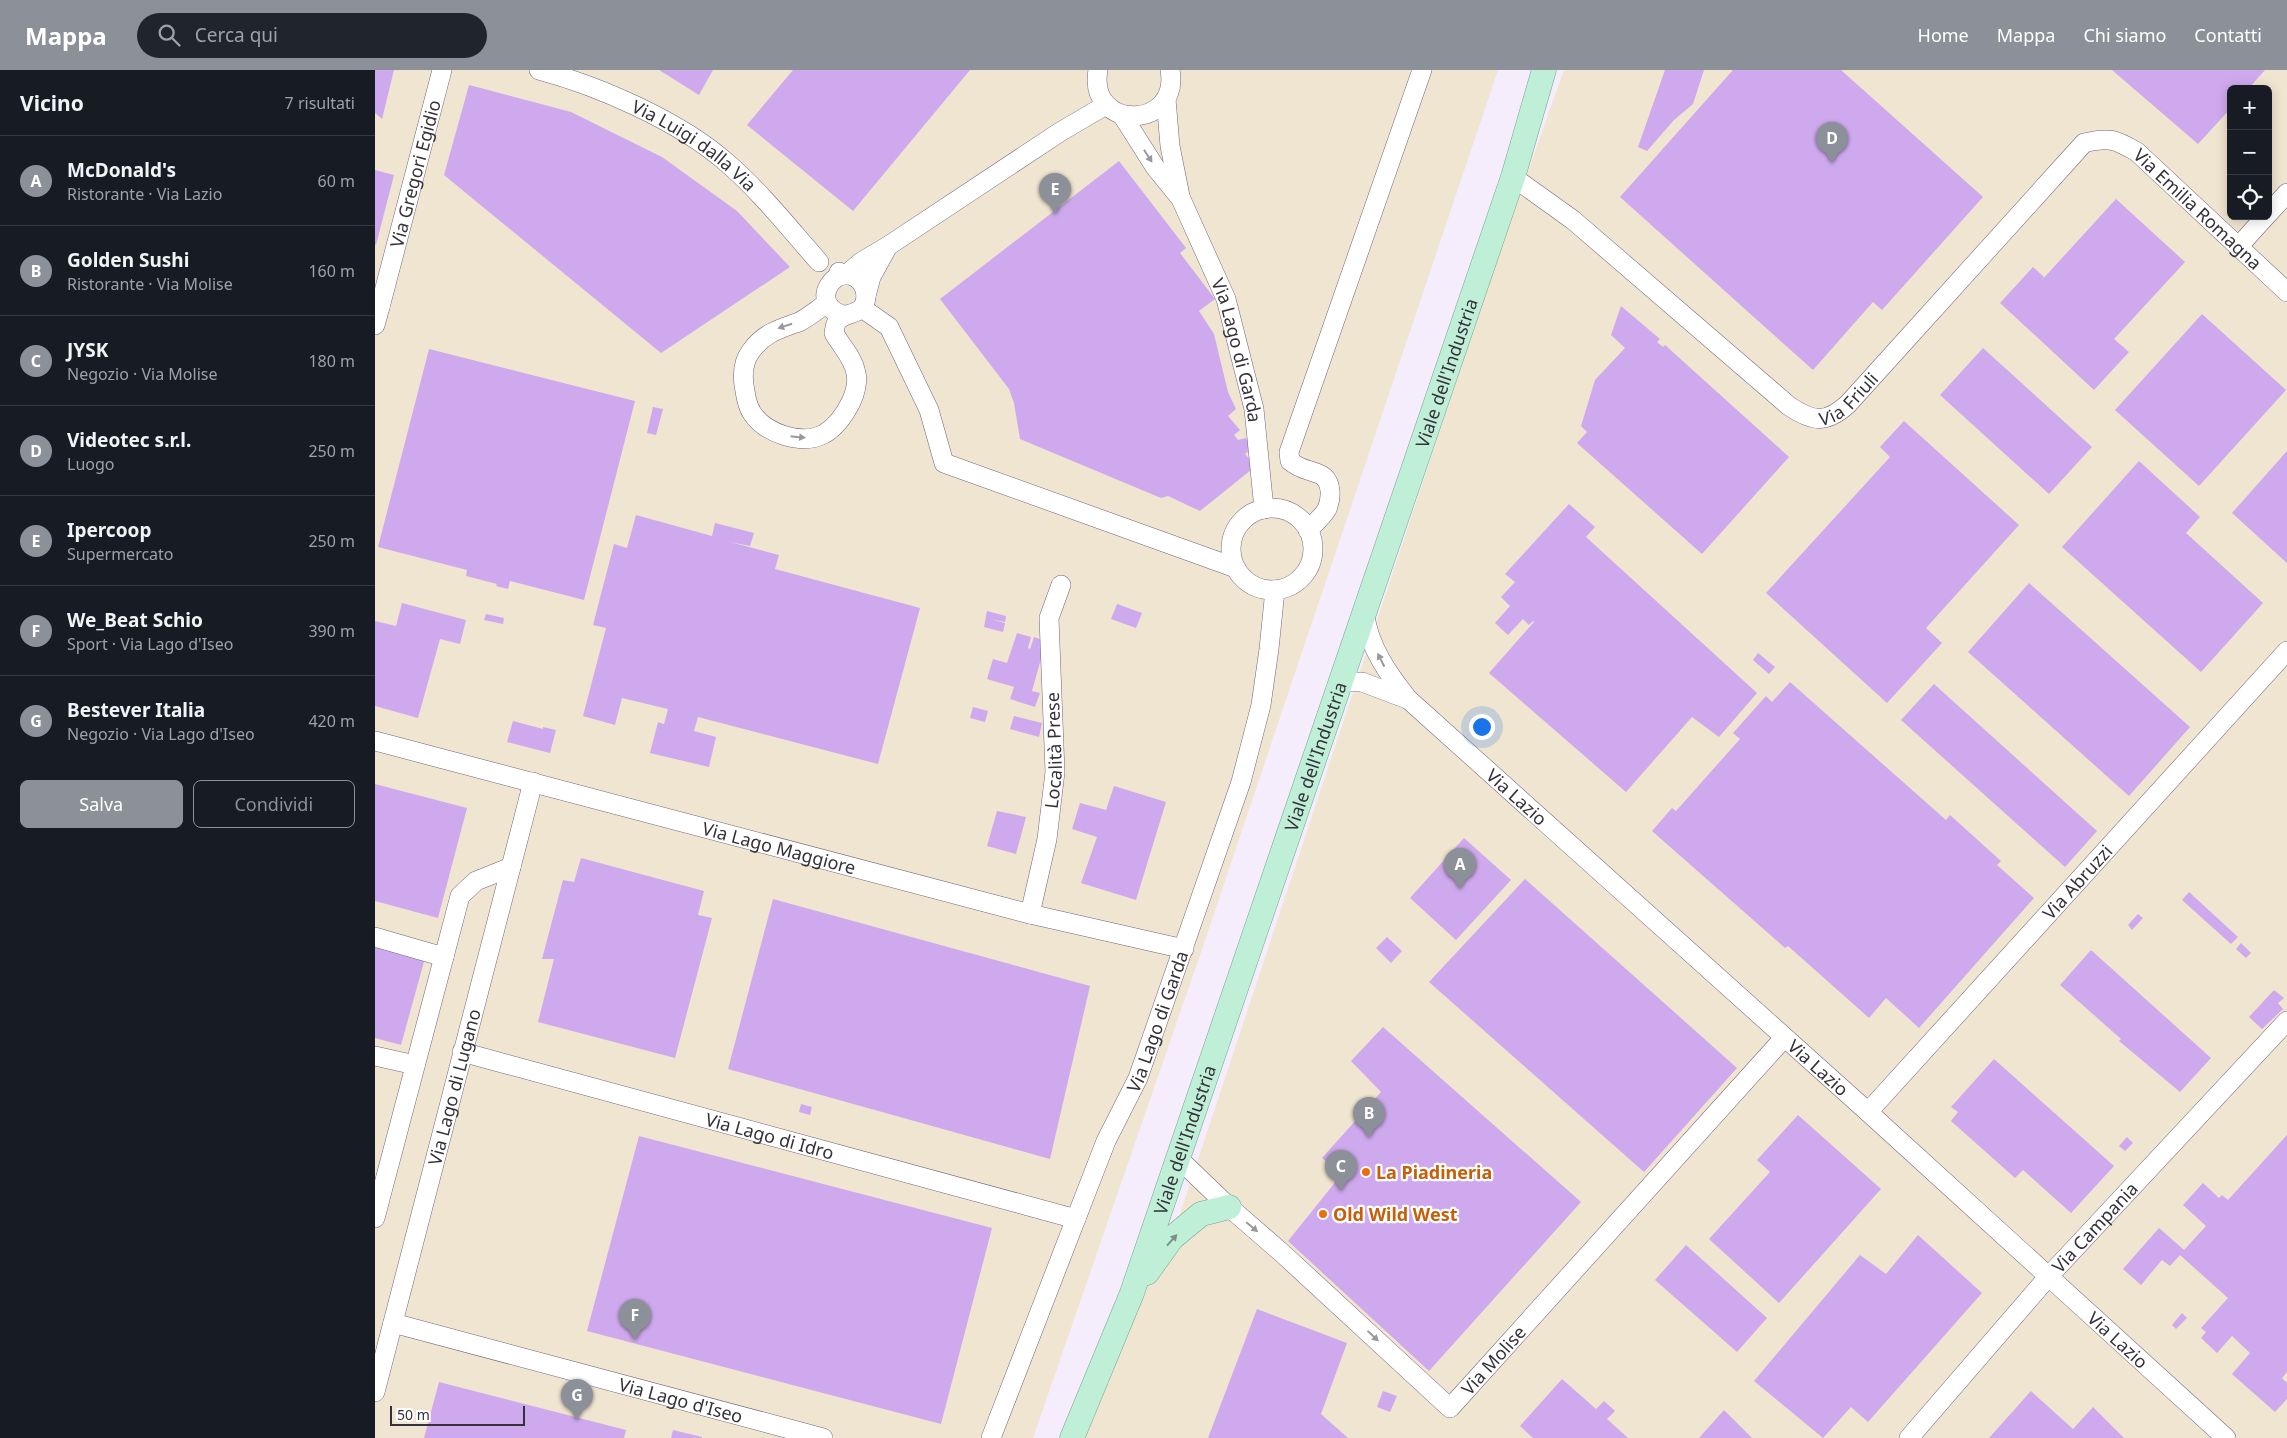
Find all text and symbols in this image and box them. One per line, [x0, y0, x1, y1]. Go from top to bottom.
search box [137, 13, 487, 58]
text: Mappa [25, 19, 107, 52]
icon: search [155, 21, 183, 49]
text: Cerca qui [195, 22, 278, 48]
text: Home [1918, 23, 1969, 47]
text: Mappa [1997, 23, 2055, 47]
text: Chi siamo [2083, 23, 2166, 47]
text: Contatti [2194, 23, 2262, 47]
map controls [2227, 85, 2272, 220]
button: + [2227, 85, 2272, 130]
text: Vicino [20, 89, 84, 117]
text: 7 risultati [285, 92, 355, 114]
street label: Via Luigi dalla Via [628, 94, 762, 196]
street label: Via Gregori Egidio [384, 97, 446, 250]
pin: D [1816, 122, 1848, 163]
button: − [2227, 130, 2272, 175]
street label: Via Emilia Romagna [2128, 143, 2267, 275]
one-way arrow [1144, 149, 1153, 162]
text: McDonald's [67, 157, 176, 183]
text: A [30, 170, 42, 192]
text: 60 m [318, 170, 355, 192]
pin: E [1039, 173, 1071, 214]
button: locate [2227, 175, 2272, 220]
text: Ristorante · Via Lazio [67, 183, 222, 205]
text: Golden Sushi [67, 247, 189, 273]
text: B [31, 260, 41, 282]
text: 160 m [308, 260, 355, 282]
text: Ristorante · Via Molise [67, 273, 233, 295]
street label: Via Lago di Garda [1206, 274, 1267, 423]
street label: Viale dell'Industria [1409, 295, 1483, 451]
one-way arrow [777, 322, 792, 330]
text: JYSK [67, 337, 108, 363]
text: C [31, 350, 41, 372]
text: 180 m [308, 350, 355, 372]
text: Negozio · Via Molise [67, 363, 217, 385]
street label: Via Friuli [1817, 367, 1883, 431]
text: Videotec s.r.l. [67, 427, 191, 453]
one-way arrow [791, 433, 807, 441]
text: D [30, 440, 42, 462]
text: 250 m [308, 440, 355, 462]
text: Luogo [67, 453, 114, 475]
text: Ipercoop [67, 517, 151, 543]
text: E [32, 530, 40, 552]
text: 250 m [308, 530, 355, 552]
text: Supermercato [67, 543, 174, 565]
text: We_Beat Schio [67, 607, 203, 633]
text: F [32, 620, 40, 642]
text: 390 m [308, 620, 355, 642]
text: Sport · Via Lago d'Iseo [67, 633, 233, 655]
one-way arrow [1377, 653, 1385, 667]
street label: Viale dell'Industria [1279, 678, 1352, 834]
street label: Località Prese [1039, 692, 1067, 810]
text: Bestever Italia [67, 697, 205, 723]
text: G [30, 710, 42, 732]
text: 420 m [308, 710, 355, 732]
your location [1469, 714, 1495, 740]
text: Negozio · Via Lago d'Iseo [67, 723, 255, 745]
street label: Via Lazio [1481, 763, 1552, 830]
button: Salva [20, 780, 183, 828]
button: Condividi [193, 780, 355, 828]
street label: Via Lago Maggiore [700, 816, 859, 879]
street label: Via Abruzzi [2037, 839, 2117, 924]
pin: A [1444, 848, 1476, 889]
street label: Via Lago di Garda [1121, 947, 1193, 1096]
street label: Via Lago di Lugano [422, 1006, 486, 1168]
street label: Via Lazio [1783, 1034, 1854, 1101]
street label: Viale dell'Industria [1148, 1062, 1221, 1218]
pin: B [1353, 1097, 1385, 1138]
street label: Via Lago di Idro [703, 1107, 837, 1165]
pin: C [1325, 1150, 1357, 1191]
place label: La Piadineria [1376, 1160, 1492, 1184]
marker: La Piadineria [1360, 1166, 1372, 1178]
street label: Via Campania [2046, 1177, 2143, 1278]
place label: Old Wild West [1333, 1202, 1458, 1226]
marker: Old Wild West [1317, 1208, 1329, 1220]
one-way arrow [1245, 1222, 1258, 1233]
one-way arrow [1166, 1234, 1178, 1246]
pin: F [619, 1299, 651, 1340]
street label: Via Lazio [2083, 1306, 2153, 1373]
street label: Via Molise [1456, 1320, 1531, 1400]
one-way arrow [1366, 1330, 1378, 1342]
street label: Via Lago d'Iseo [616, 1372, 746, 1428]
pin: G [561, 1379, 593, 1420]
scale bar [390, 1403, 525, 1426]
text: 50 m [397, 1405, 430, 1424]

